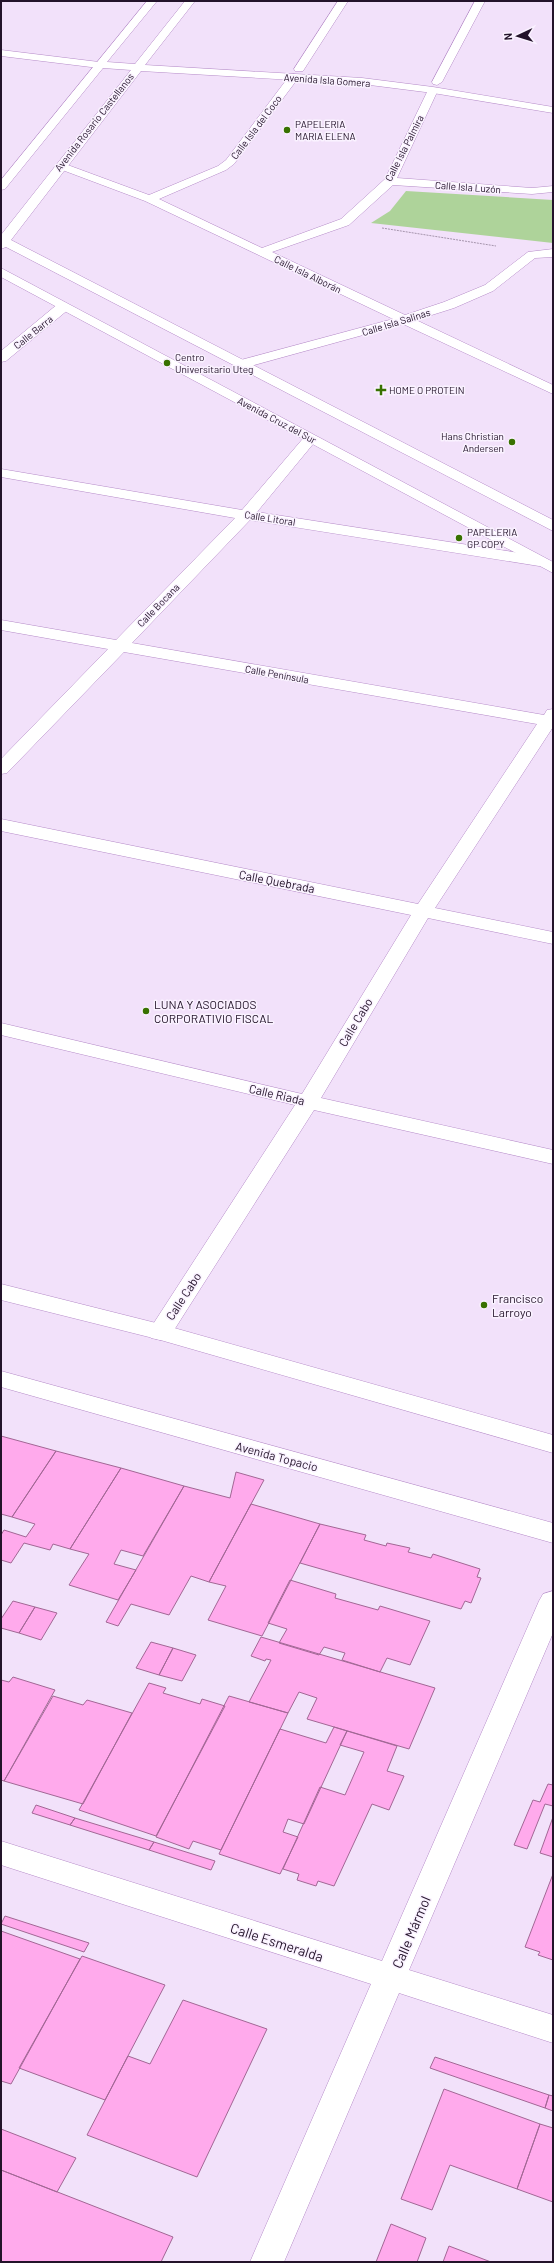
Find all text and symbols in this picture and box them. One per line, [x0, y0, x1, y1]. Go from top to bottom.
north arrow [498, 16, 538, 56]
text: N [501, 33, 514, 41]
street label: Avenida Rosario Castellanos [52, 70, 136, 174]
street label: Avenida Isla Gomera [283, 71, 371, 89]
street label: Calle Isla del Coco [228, 93, 284, 161]
street label: Calle Isla Palmira [382, 113, 426, 183]
place label: PAPELERIA MARIA ELENA [295, 118, 356, 142]
marker: PAPELERIA MARIA ELENA [282, 125, 292, 135]
street label: Calle Isla Luzón [435, 179, 501, 195]
street label: Calle Isla Alborán [272, 253, 344, 295]
street label: Calle Isla Salinas [360, 306, 432, 338]
street label: Calle Barra [11, 313, 55, 351]
place label: Centro Universitario Uteg [175, 351, 253, 375]
marker: Centro Universitario Uteg [162, 358, 172, 368]
place label: HOME O PROTEIN [389, 384, 464, 396]
marker: HOME O PROTEIN [376, 385, 386, 395]
street label: Avenida Cruz del Sur [235, 394, 319, 446]
place label: Hans Christian Andersen [441, 430, 504, 454]
marker: Hans Christian Andersen [507, 437, 517, 447]
street label: Calle Litoral [244, 508, 296, 528]
place label: PAPELERIA GP COPY [467, 526, 517, 550]
marker: PAPELERIA GP COPY [454, 533, 464, 543]
street label: Calle Bocana [134, 581, 182, 629]
street label: Calle Península [244, 662, 310, 686]
street label: Calle Quebrada [238, 867, 316, 895]
street label: Calle Cabo [335, 995, 375, 1049]
place label: LUNA Y ASOCIADOS CORPORATIVIO FISCAL [154, 997, 273, 1025]
marker: LUNA Y ASOCIADOS CORPORATIVIO FISCAL [141, 1006, 151, 1016]
street label: Calle Riada [248, 1081, 306, 1107]
street label: Calle Cabo [162, 1270, 204, 1322]
place label: Francisco Larroyo [492, 1291, 543, 1319]
marker: Francisco Larroyo [479, 1300, 489, 1310]
street label: Avenida Topacio [234, 1438, 320, 1474]
street label: Calle Mármol [388, 1893, 434, 1971]
street label: Calle Esmeralda [228, 1919, 326, 1965]

